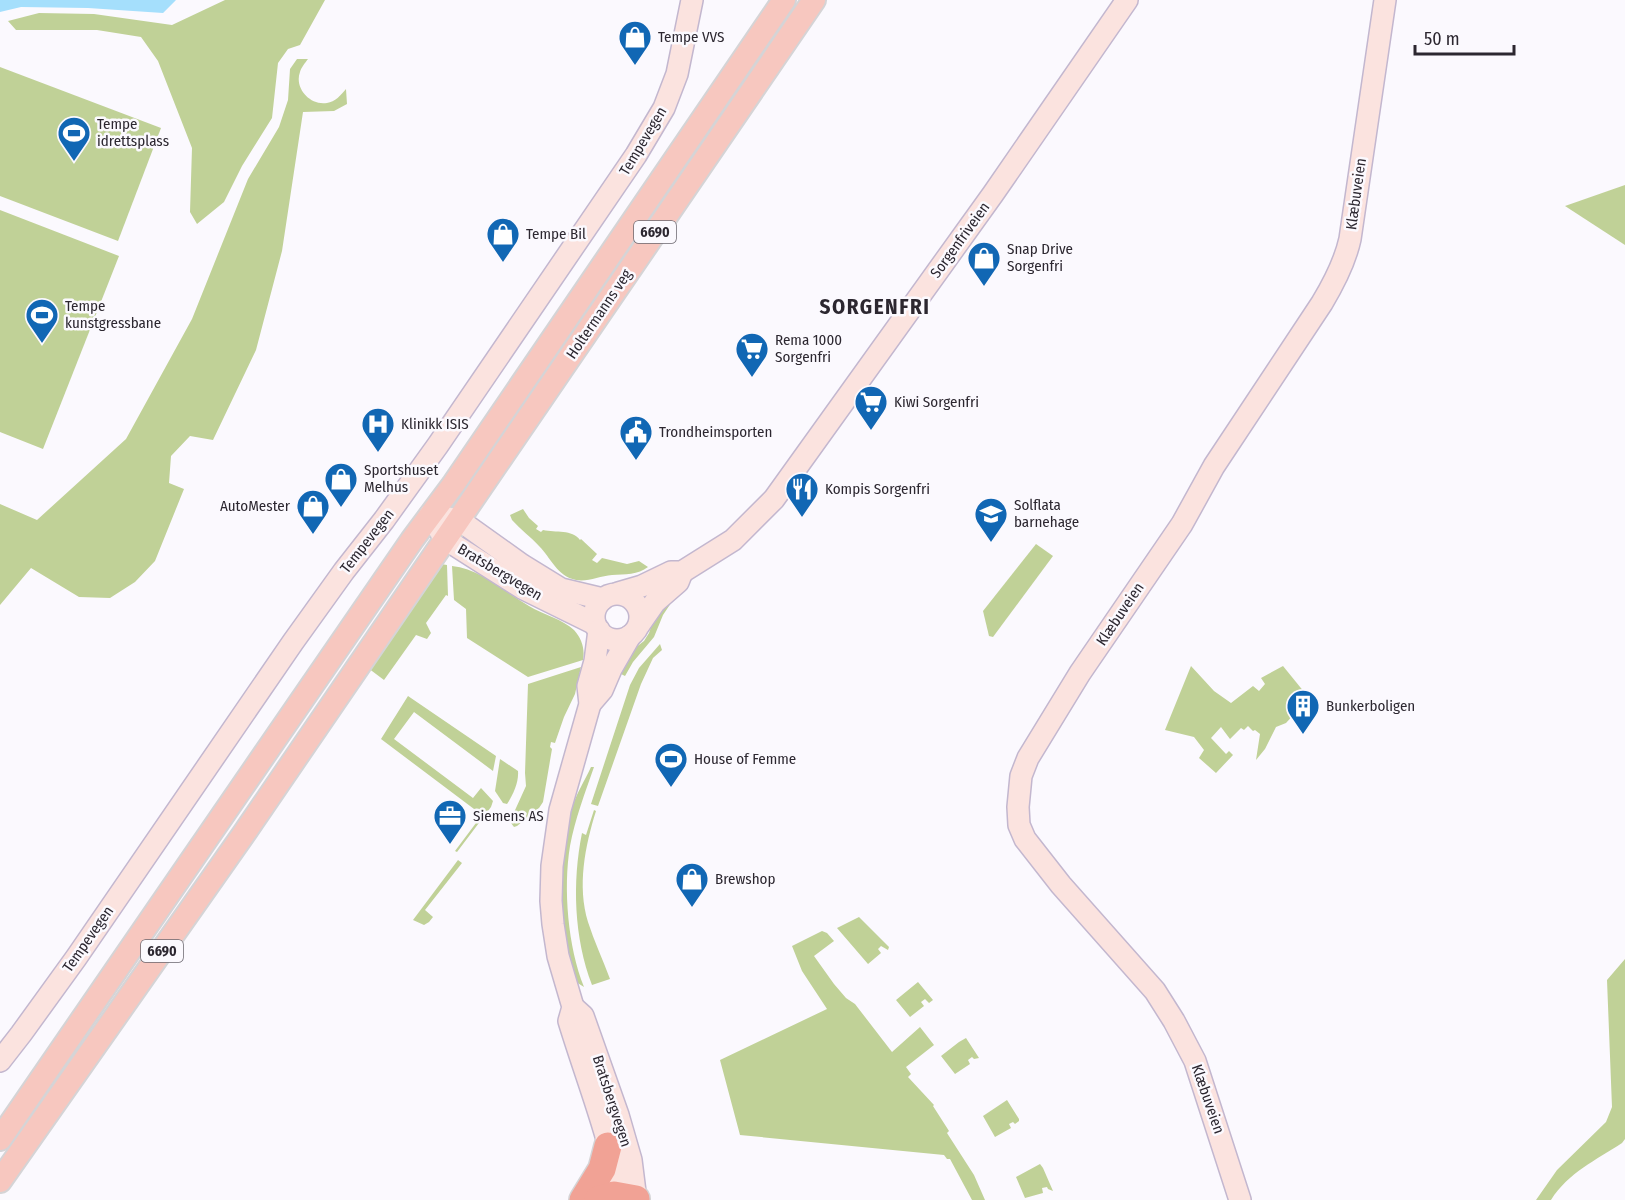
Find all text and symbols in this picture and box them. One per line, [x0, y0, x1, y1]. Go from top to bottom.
scale bar [1415, 18, 1514, 56]
shop icon: Tempe VVS [617, 19, 653, 66]
place label: Tempe VVS [658, 28, 724, 46]
text: 50 m [1424, 28, 1460, 50]
street label: Tempevegen [616, 104, 670, 178]
sports icon: Tempe idrettsplass [56, 115, 92, 162]
place label: Tempe idrettsplass [97, 115, 169, 150]
street label: Klæbuveien [1342, 157, 1370, 231]
street label: Sorgenfriveien [926, 199, 994, 281]
shop icon: Tempe Bil [485, 216, 521, 263]
road number: 6690 [634, 221, 676, 243]
place label: Tempe Bil [526, 225, 586, 243]
shop icon: Snap Drive Sorgenfri [966, 240, 1002, 287]
place label: Snap Drive Sorgenfri [1007, 240, 1073, 275]
street label: Holtermanns veg [562, 266, 636, 362]
district label: SORGENFRI [820, 294, 930, 320]
sports icon: Tempe kunstgressbane [24, 297, 60, 344]
place label: Tempe kunstgressbane [65, 297, 161, 332]
supermarket icon: Rema 1000 Sorgenfri [734, 331, 770, 378]
place label: Rema 1000 Sorgenfri [775, 331, 842, 366]
supermarket icon: Kiwi Sorgenfri [853, 384, 889, 431]
place label: Kiwi Sorgenfri [894, 393, 979, 411]
hospital icon: Klinikk ISIS [360, 406, 396, 453]
public building icon: Trondheimsporten [618, 414, 654, 461]
place label: Klinikk ISIS [401, 415, 469, 433]
place label: Trondheimsporten [659, 423, 772, 441]
shop icon: Sportshuset Melhus [323, 461, 359, 508]
place label: Sportshuset Melhus [364, 461, 438, 496]
restaurant icon: Kompis Sorgenfri [784, 471, 820, 518]
place label: Kompis Sorgenfri [825, 480, 930, 498]
shop icon: AutoMester [295, 488, 331, 535]
school or university icon: Solflata barnehage [973, 496, 1009, 543]
place label: Solflata barnehage [1014, 496, 1079, 531]
place label: AutoMester [220, 497, 291, 515]
street label: Tempevegen [336, 505, 398, 577]
street label: Bratsbergvegen [455, 540, 545, 604]
street label: Klæbuveien [1092, 579, 1148, 649]
building icon: Bunkerboligen [1285, 688, 1321, 735]
place label: Bunkerboligen [1326, 697, 1415, 715]
sports icon: House of Femme [653, 741, 689, 788]
place label: House of Femme [694, 750, 796, 768]
office icon: Siemens AS [432, 798, 468, 845]
place label: Siemens AS [473, 807, 544, 825]
shop icon: Brewshop [674, 861, 710, 908]
place label: Brewshop [715, 870, 775, 888]
street label: Tempevegen [59, 902, 117, 976]
road number: 6690 [141, 940, 183, 962]
street label: Bratsbergvegen [589, 1053, 635, 1149]
street label: Klæbuveien [1188, 1062, 1228, 1136]

